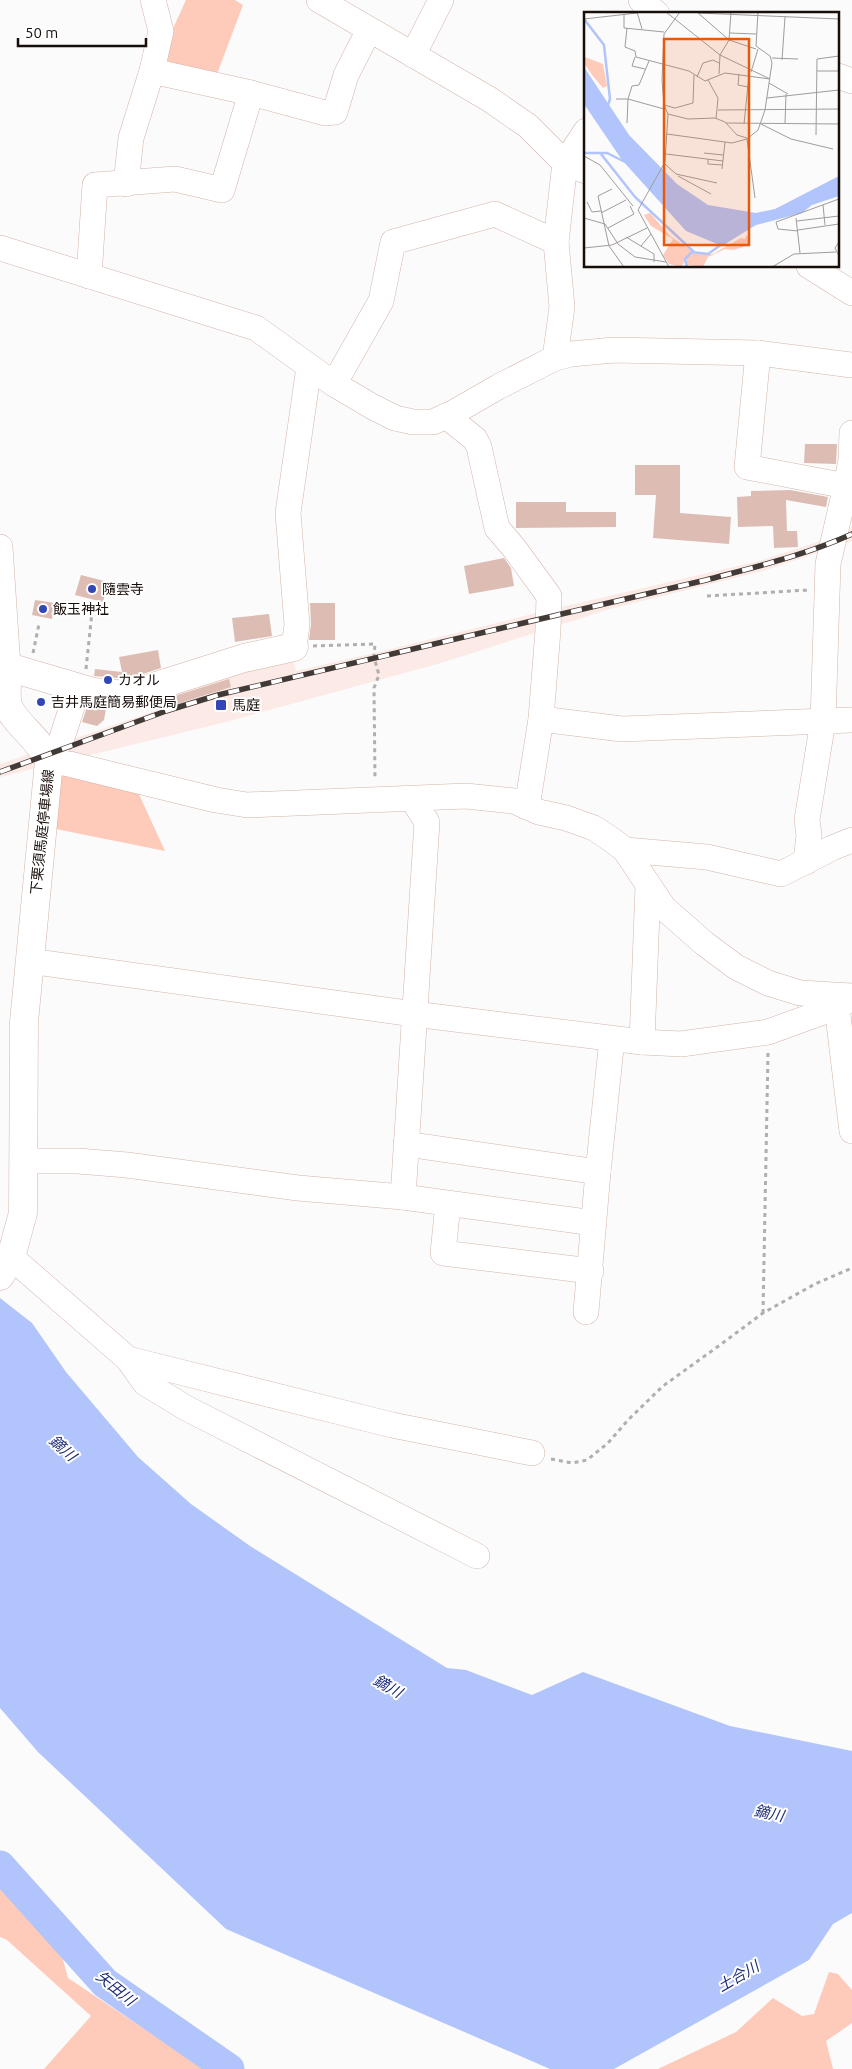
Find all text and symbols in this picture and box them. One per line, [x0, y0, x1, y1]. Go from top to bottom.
inset map [584, 12, 840, 268]
scale bar [18, 15, 145, 47]
text: 50 m [25, 24, 58, 41]
place label: 隨雲寺 [102, 581, 144, 597]
marker: 隨雲寺 [86, 583, 98, 595]
place label: 飯玉神社 [53, 601, 109, 617]
marker: 飯玉神社 [37, 603, 49, 615]
place label: カオル [118, 672, 160, 688]
marker: カオル [102, 674, 114, 686]
place label: 吉井馬庭簡易郵便局 [51, 694, 177, 710]
marker: 吉井馬庭簡易郵便局 [35, 696, 47, 708]
place label: 馬庭 [232, 697, 260, 713]
marker: 馬庭 [214, 698, 228, 712]
street label: 下栗須馬庭停車場線 [27, 769, 57, 895]
water label: 鏑川 [46, 1432, 81, 1466]
water label: 鏑川 [371, 1671, 407, 1702]
water label: 鏑川 [753, 1802, 787, 1825]
water label: 土合川 [714, 1956, 763, 1995]
water label: 矢田川 [93, 1967, 140, 2010]

